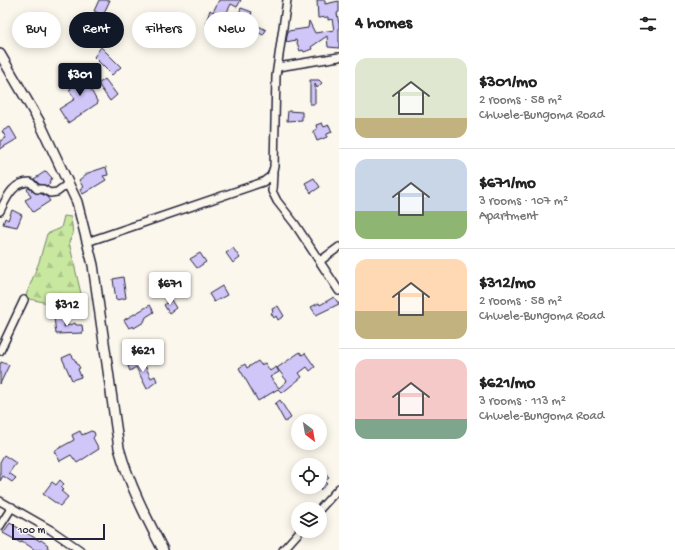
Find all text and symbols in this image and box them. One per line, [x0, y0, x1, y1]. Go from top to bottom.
chip: Buy [12, 12, 61, 48]
chip: Rent [69, 12, 124, 48]
chip: Filters [132, 12, 196, 48]
chip: New [204, 12, 259, 48]
icon: filters [637, 13, 659, 35]
text: 4 homes [355, 14, 412, 34]
pin: $301 [56, 63, 104, 97]
text: $301 [67, 68, 93, 83]
text: $301/mo [479, 73, 537, 93]
icon: home [387, 74, 435, 122]
text: 2 rooms · 58 m² [479, 93, 562, 108]
text: Chwele-Bungoma Road [479, 108, 604, 123]
text: $671/mo [479, 174, 536, 194]
icon: home [387, 175, 435, 223]
text: 3 rooms · 107 m² [479, 194, 568, 209]
text: Apartment [479, 209, 538, 224]
pin: $671 [146, 272, 194, 306]
text: $312/mo [479, 274, 536, 294]
icon: home [387, 275, 435, 323]
text: $671 [158, 277, 182, 292]
pin: $312 [43, 293, 91, 327]
text: 2 rooms · 58 m² [479, 294, 562, 309]
text: $312 [55, 298, 79, 313]
text: Chwele-Bungoma Road [479, 309, 604, 324]
pin: $621 [119, 339, 167, 373]
text: $621 [131, 344, 155, 359]
text: $621/mo [479, 374, 535, 394]
icon: home [387, 375, 435, 423]
text: 3 rooms · 113 m² [479, 394, 566, 409]
text: Chwele-Bungoma Road [479, 409, 604, 424]
north arrow [291, 414, 327, 450]
map controls [291, 414, 327, 538]
button: locate [291, 458, 327, 494]
button: layers [291, 502, 327, 538]
scale bar [12, 522, 105, 541]
text: 100 m [18, 525, 45, 537]

